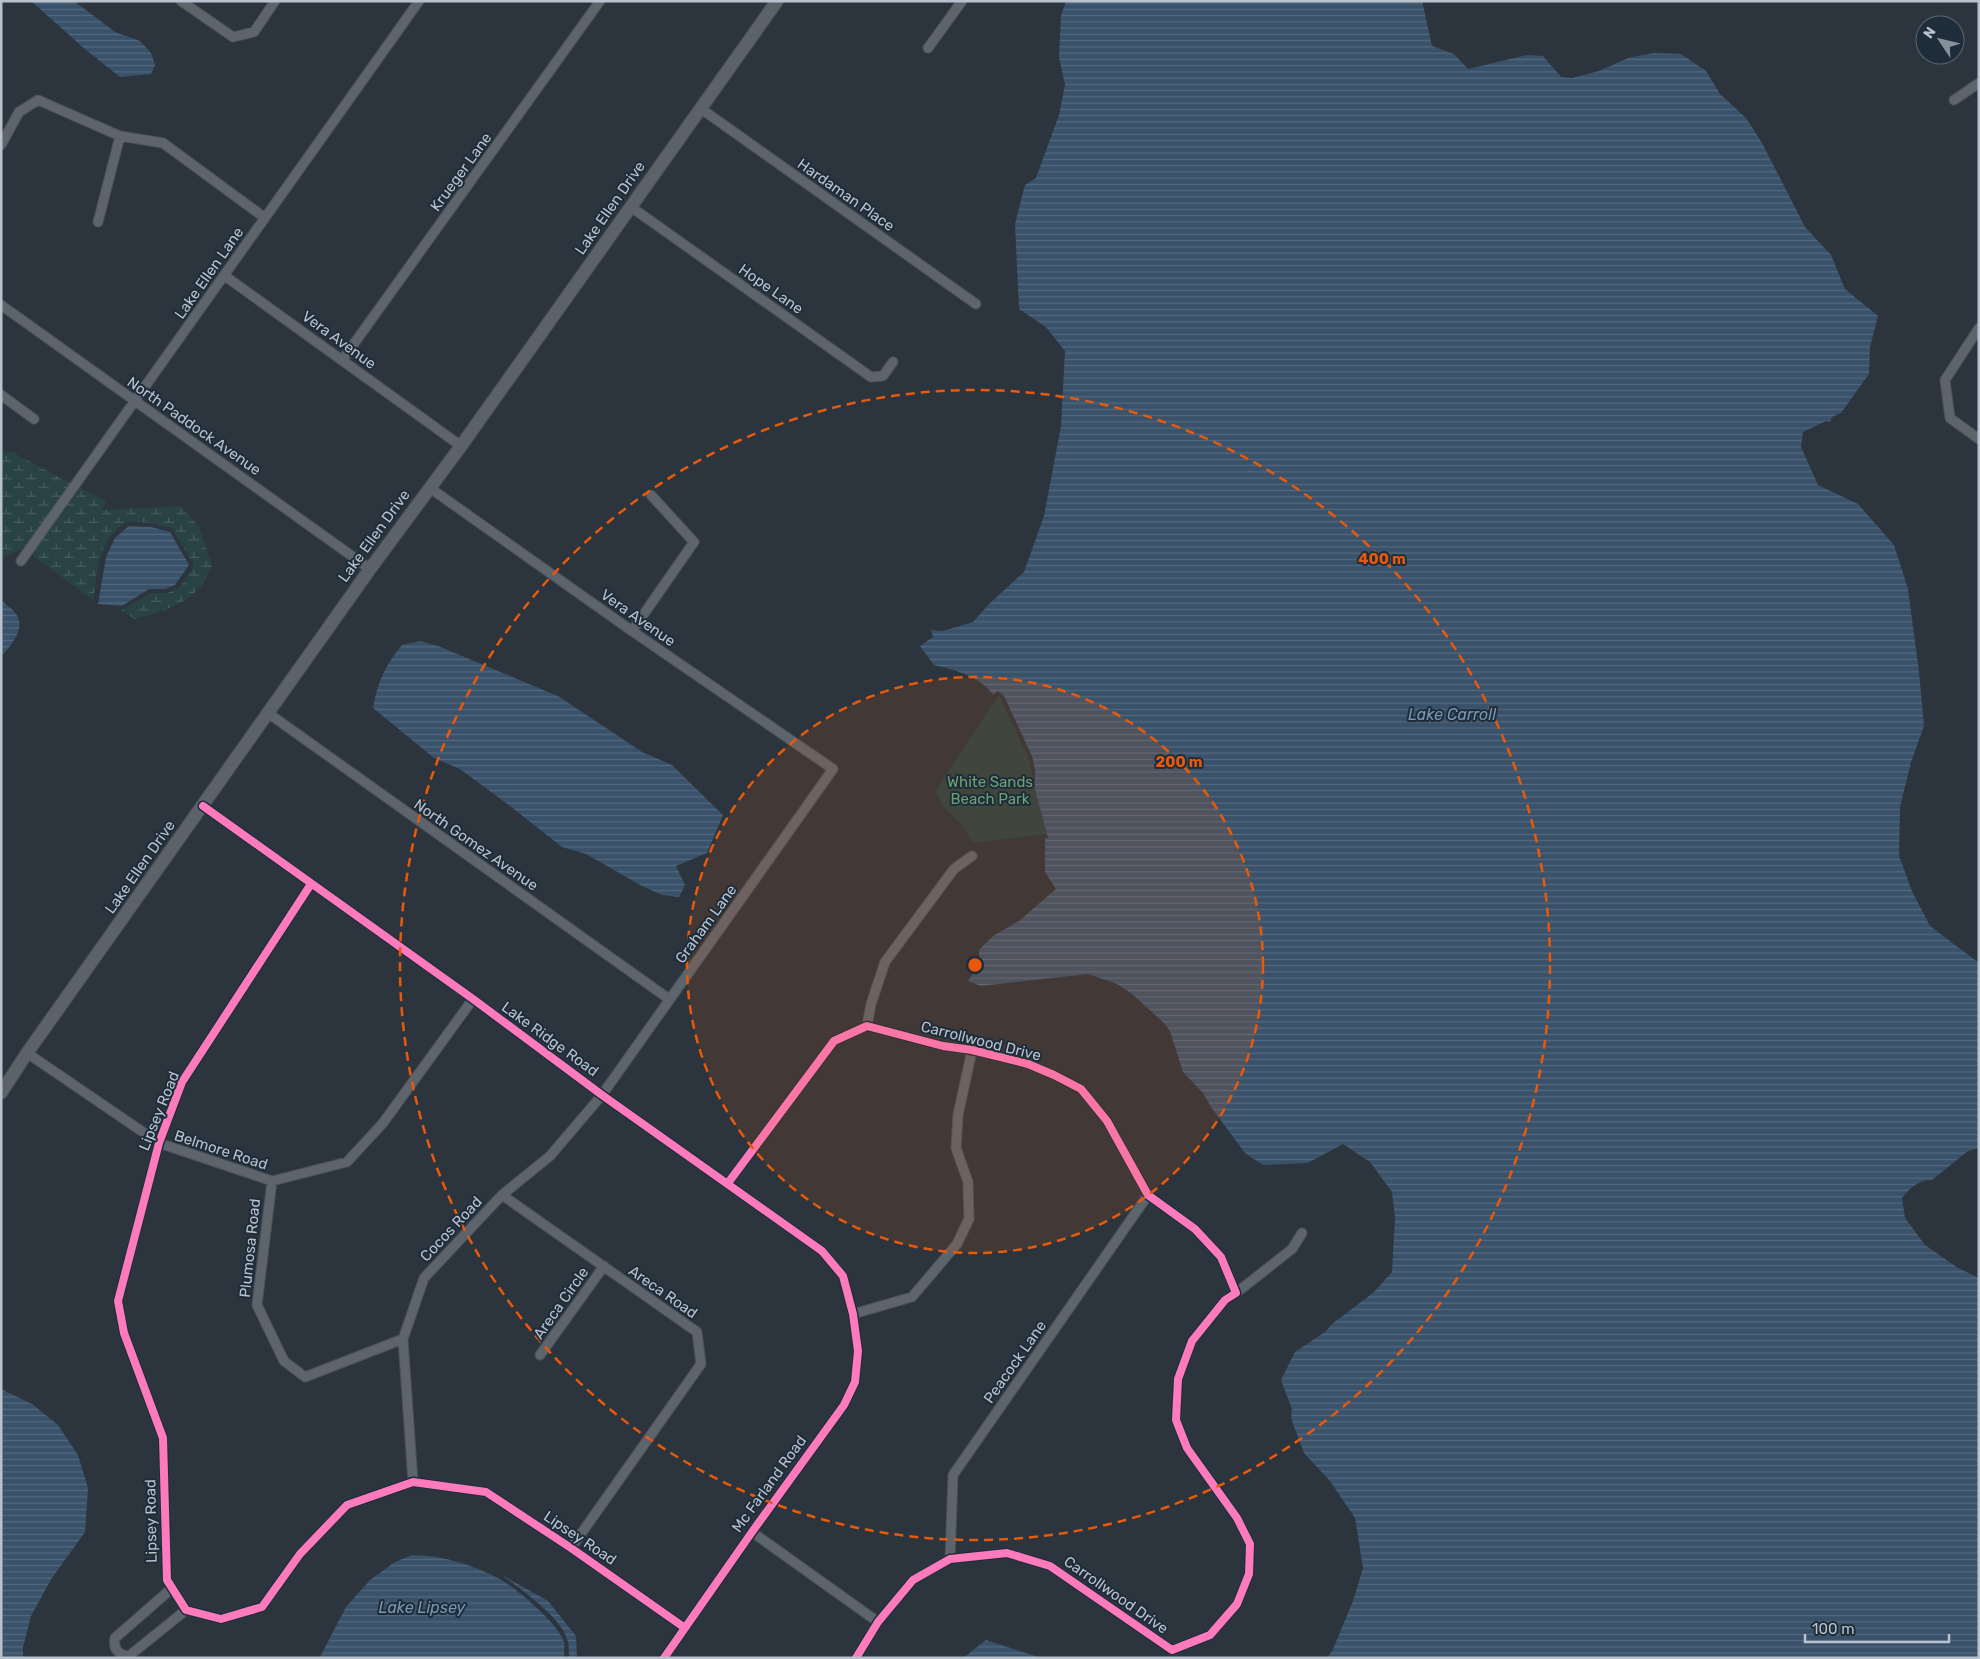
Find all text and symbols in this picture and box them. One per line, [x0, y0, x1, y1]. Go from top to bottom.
north arrow [1915, 15, 1965, 65]
text: N [1920, 24, 1940, 42]
street label: Krueger Lane [426, 129, 496, 215]
street label: Hardaman Place [794, 155, 898, 235]
street label: Lake Ellen Drive [571, 158, 649, 258]
street label: Lake Ellen Lane [171, 224, 247, 322]
street label: Hope Lane [735, 260, 807, 318]
street label: Vera Avenue [298, 307, 380, 373]
street label: North Paddock Avenue [124, 373, 264, 479]
street label: Lake Ellen Drive [334, 486, 414, 586]
text: 400 m [1358, 550, 1406, 568]
street label: Vera Avenue [597, 586, 679, 650]
water label: Lake Carroll [1408, 705, 1497, 724]
text: 200 m [1155, 753, 1203, 771]
park label: White Sands Beach Park [947, 773, 1033, 808]
street label: North Gomez Avenue [410, 795, 542, 895]
street label: Lake Ellen Drive [101, 817, 179, 917]
street label: Graham Lane [671, 881, 741, 967]
centre of rings [966, 956, 984, 974]
street label: Lake Ridge Road [498, 998, 602, 1080]
street label: Carrollwood Drive [919, 1017, 1043, 1065]
street label: Lipsey Road [135, 1069, 183, 1153]
street label: Belmore Road [172, 1126, 270, 1174]
street label: Cocos Road [416, 1193, 486, 1265]
street label: Plumosa Road [236, 1198, 264, 1298]
street label: Areca Road [625, 1262, 701, 1322]
street label: Areca Circle [530, 1264, 592, 1342]
street label: Peacock Lane [980, 1317, 1050, 1407]
street label: Mc Farland Road [728, 1432, 810, 1536]
street label: Lipsey Road [141, 1479, 161, 1563]
street label: Lipsey Road [540, 1507, 620, 1569]
street label: Carrollwood Drive [1060, 1552, 1172, 1638]
water label: Lake Lipsey [379, 1598, 467, 1617]
scale bar [1805, 1612, 1949, 1644]
text: 100 m [1812, 1620, 1854, 1638]

